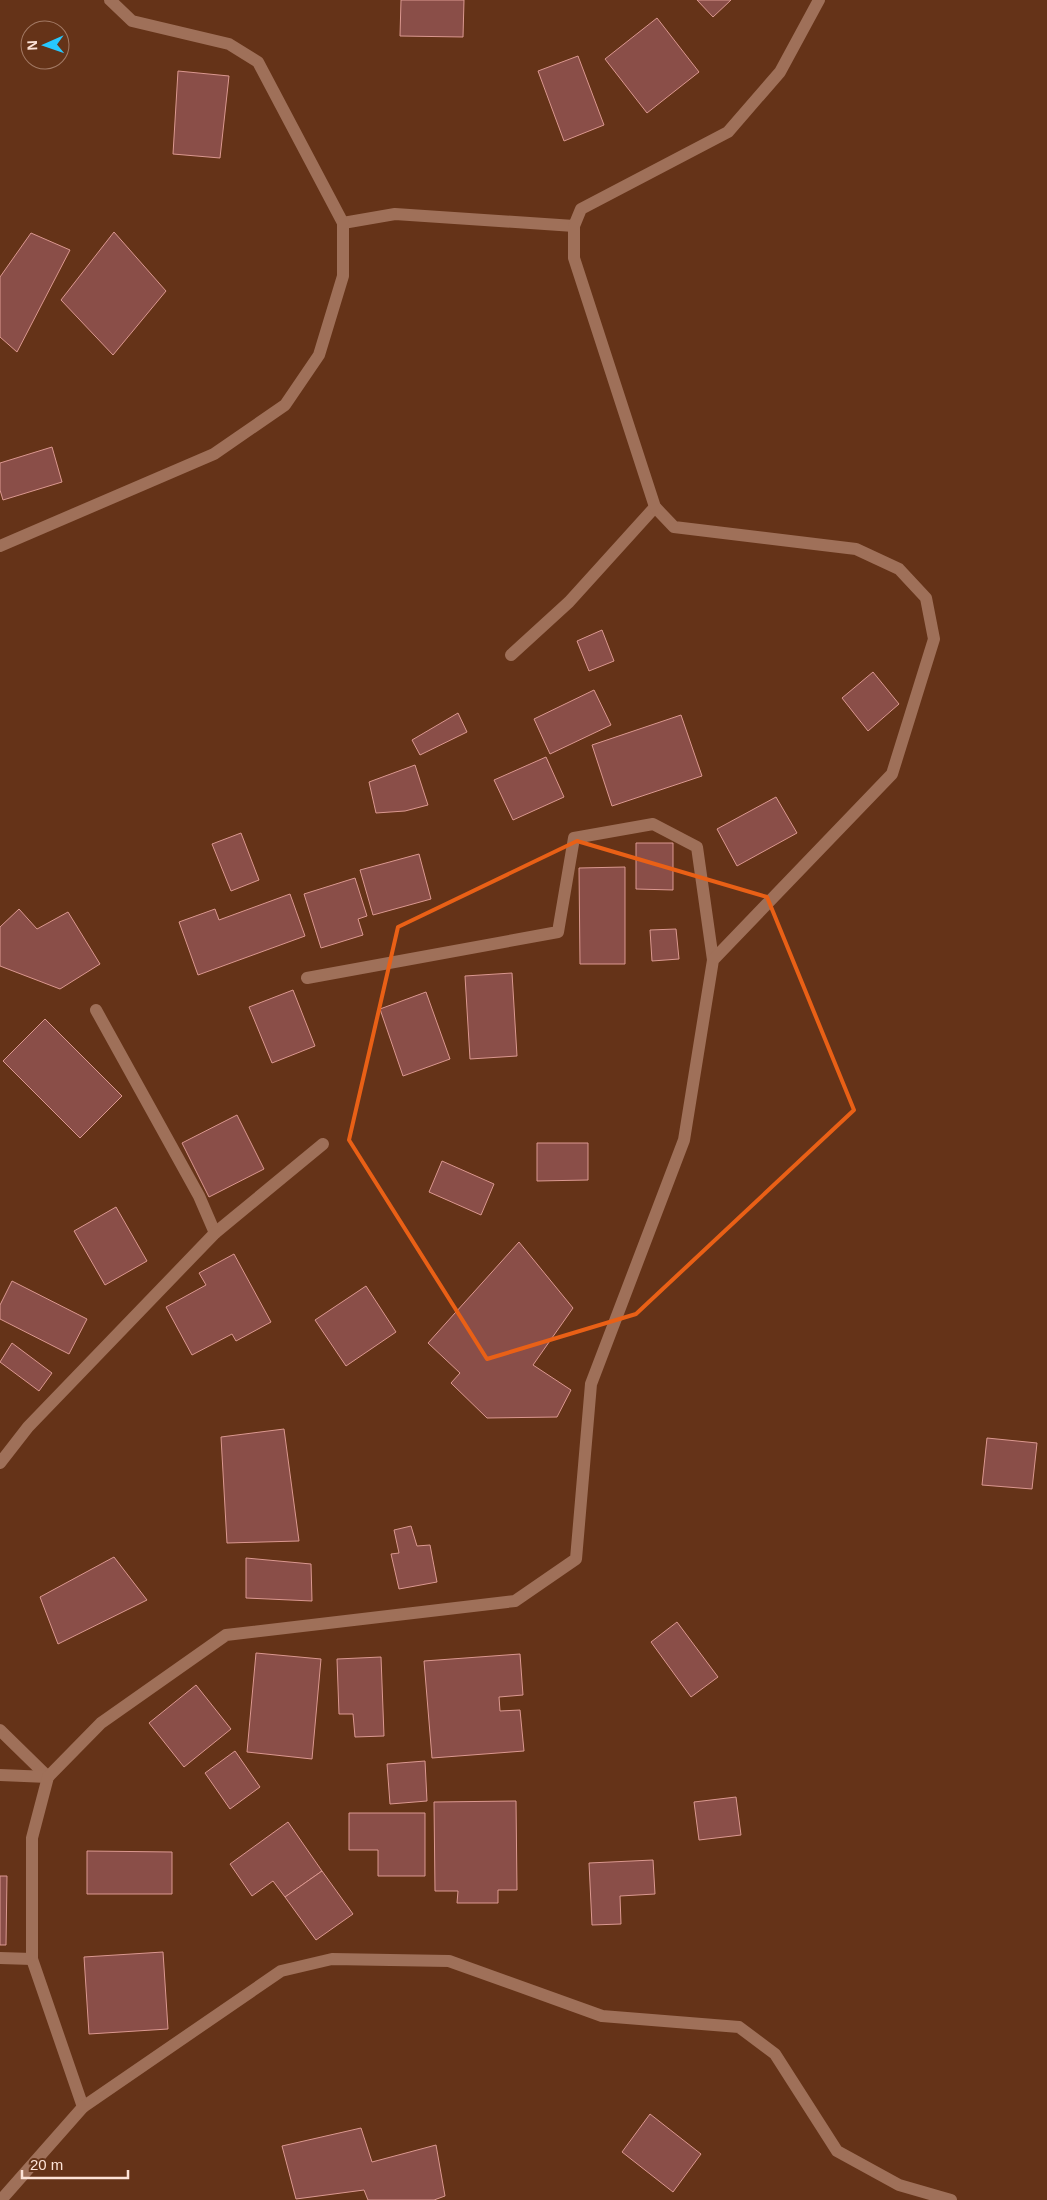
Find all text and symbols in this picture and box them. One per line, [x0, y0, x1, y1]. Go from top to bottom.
north arrow [20, 20, 70, 70]
text: N [24, 40, 40, 51]
scale bar [22, 2148, 129, 2180]
text: 20 m [30, 2156, 63, 2173]

